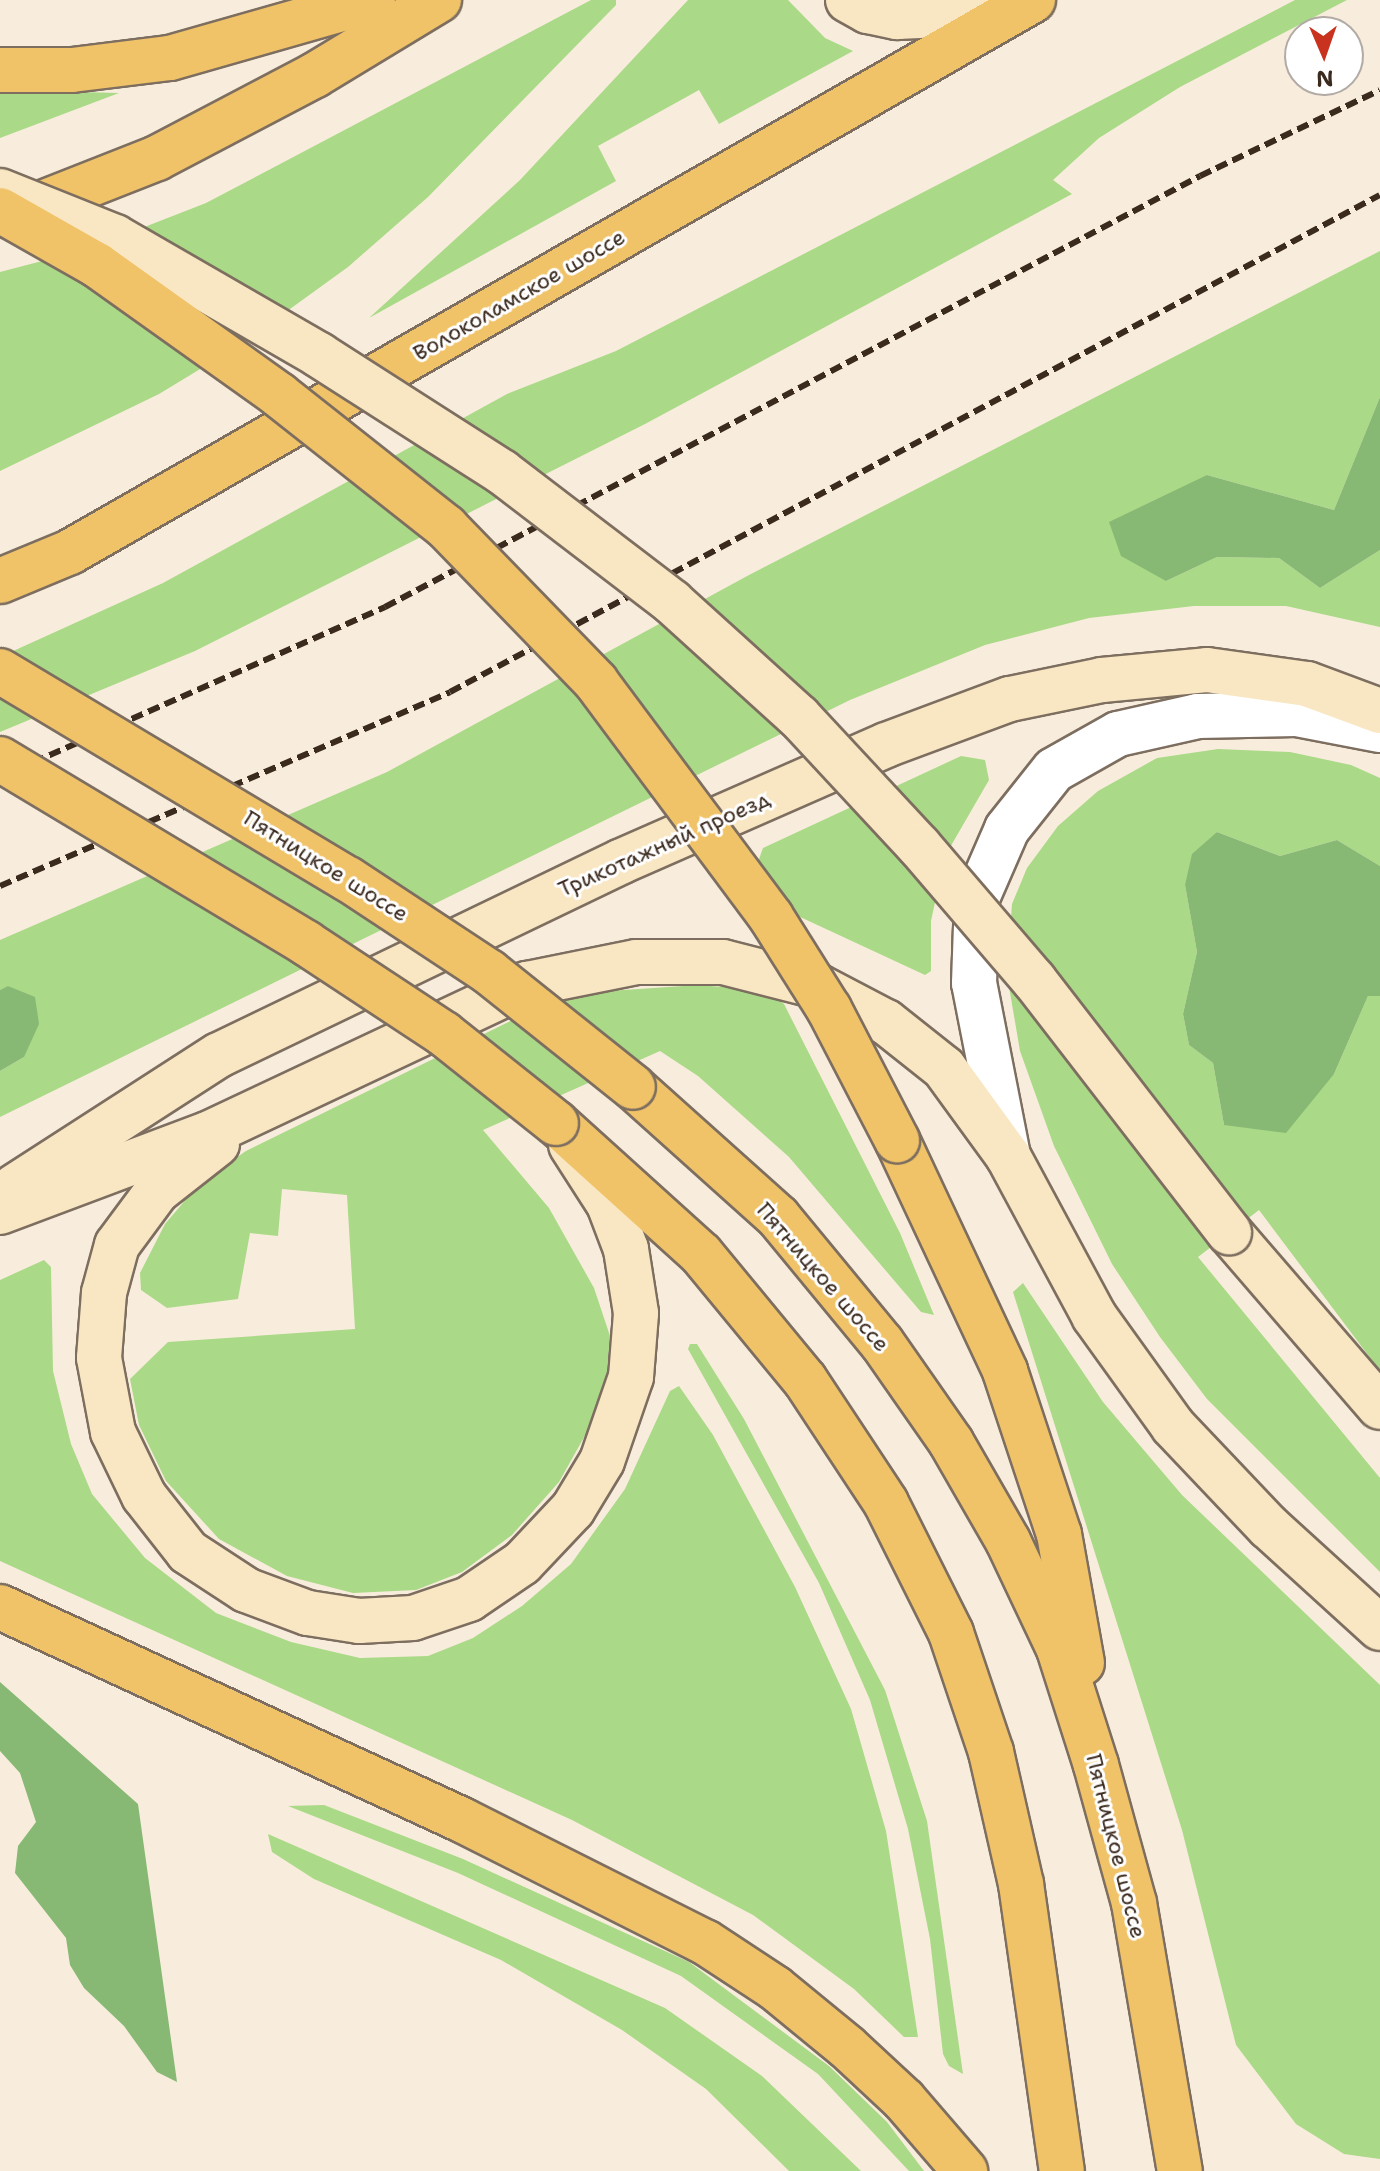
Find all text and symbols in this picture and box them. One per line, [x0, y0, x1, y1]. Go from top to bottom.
north arrow [1284, 16, 1364, 96]
text: N [1316, 64, 1334, 93]
street label: Волоколамское шоссе [408, 224, 630, 366]
street label: Трикотажный проезд [554, 785, 774, 903]
street label: Пятницкое шоссе [239, 805, 413, 927]
street label: Пятницкое шоссе [751, 1197, 895, 1357]
street label: Пятницкое шоссе [1080, 1751, 1152, 1941]

